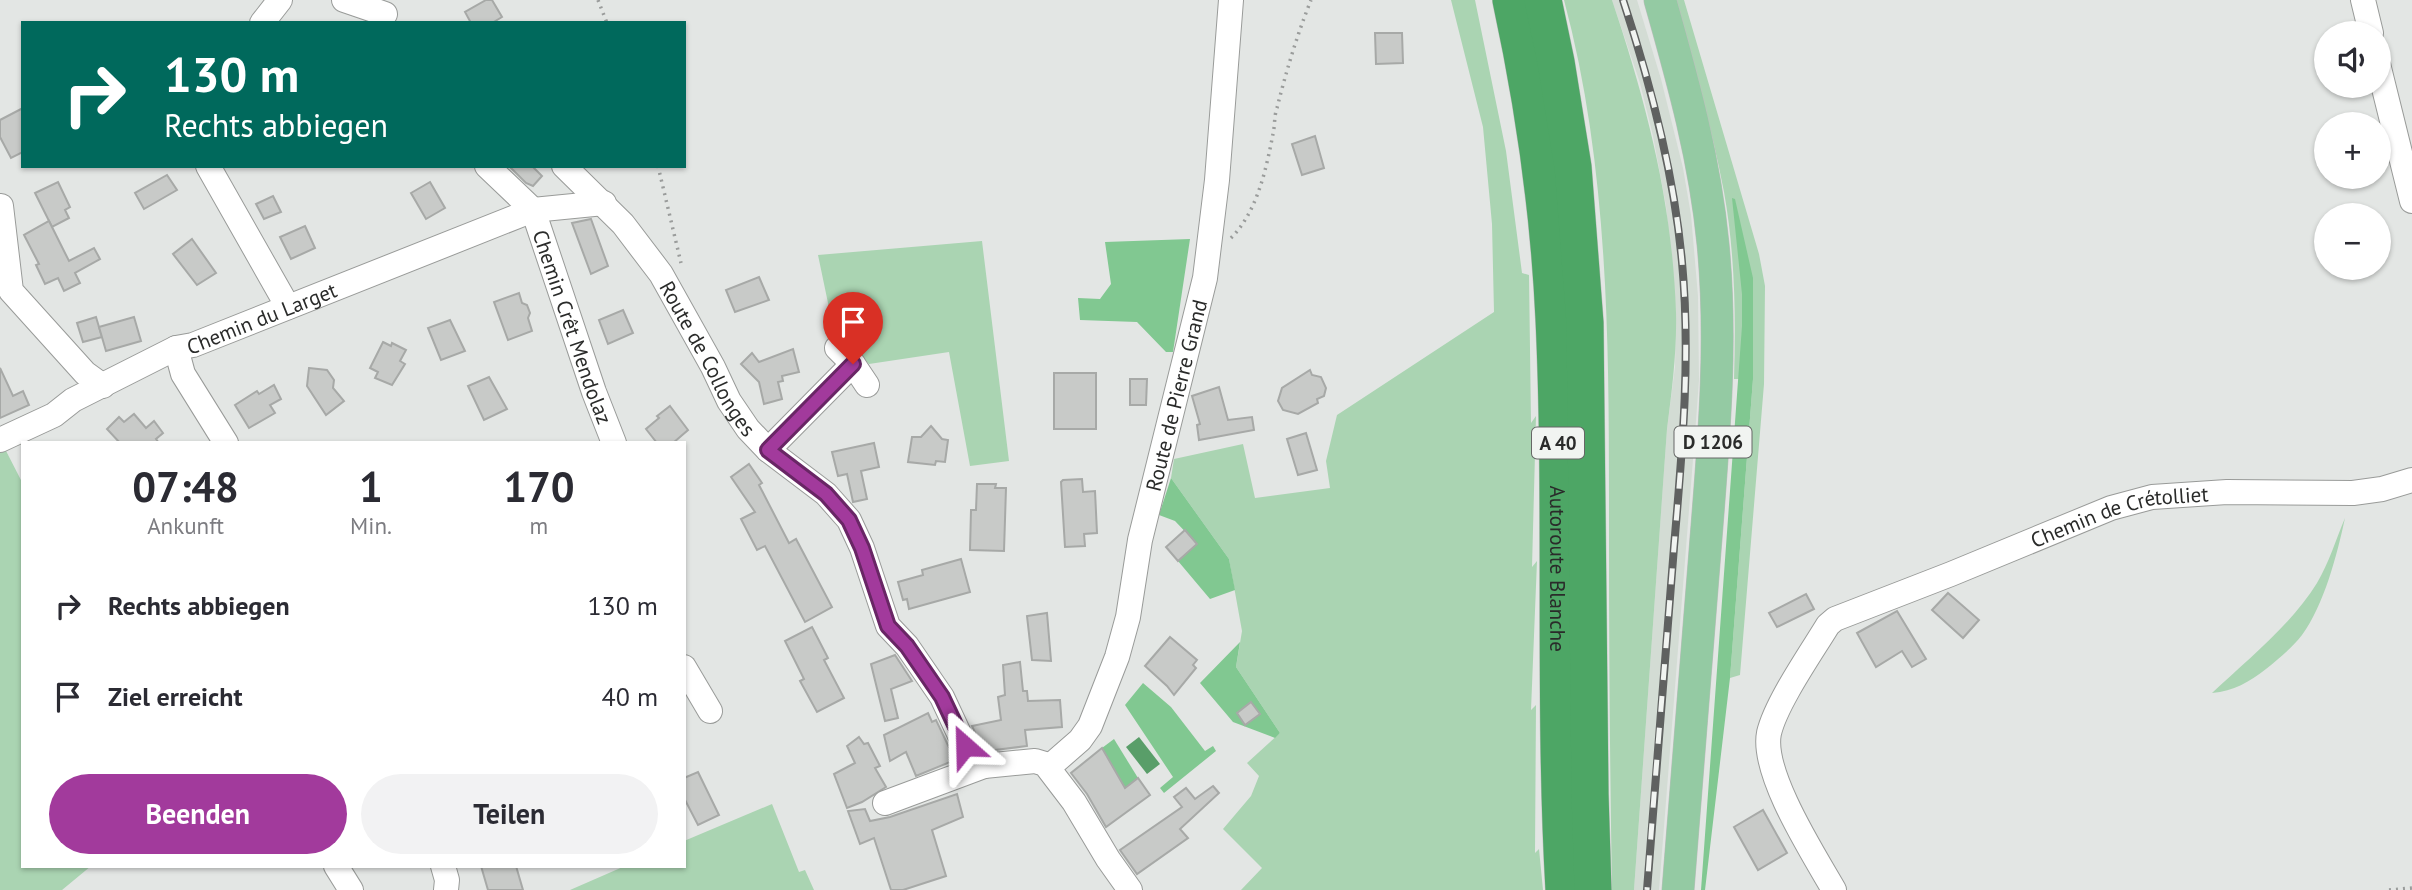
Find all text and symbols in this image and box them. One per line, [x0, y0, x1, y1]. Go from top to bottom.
map controls [2314, 21, 2391, 280]
button: sound [2314, 21, 2391, 98]
text: 130 m [164, 42, 299, 106]
icon: right [49, 49, 140, 140]
text: Rechts abbiegen [164, 104, 388, 146]
button: + [2314, 112, 2391, 189]
button: − [2314, 203, 2391, 280]
street label: Chemin Crêt Mendolaz [527, 226, 619, 428]
street label: Chemin du Larget [185, 276, 340, 359]
street label: Route de Collonges [654, 276, 761, 442]
pin [823, 292, 883, 364]
street label: Route de Pierre Grand [1139, 296, 1213, 494]
icon: arrive [834, 303, 872, 341]
road number: D 1206 [1674, 426, 1752, 458]
road number: A 40 [1532, 428, 1584, 458]
text: 07:48 [132, 459, 239, 514]
text: 1 [359, 459, 383, 514]
text: 170 [503, 459, 575, 514]
street label: Chemin de Crétolliet [2026, 480, 2209, 553]
street label: Autoroute Blanche [1545, 485, 1572, 652]
text: Ankunft [147, 511, 224, 540]
text: Min. [350, 511, 392, 540]
text: m [530, 511, 548, 540]
icon: right [49, 587, 87, 625]
text: Rechts abbiegen [108, 589, 290, 622]
text: 130 m [587, 589, 658, 622]
icon: arrive [49, 678, 87, 716]
text: Ziel erreicht [108, 680, 243, 713]
text: 40 m [602, 680, 658, 713]
position arrow [928, 709, 1002, 783]
button: Beenden [49, 774, 347, 854]
button: Teilen [361, 774, 658, 854]

